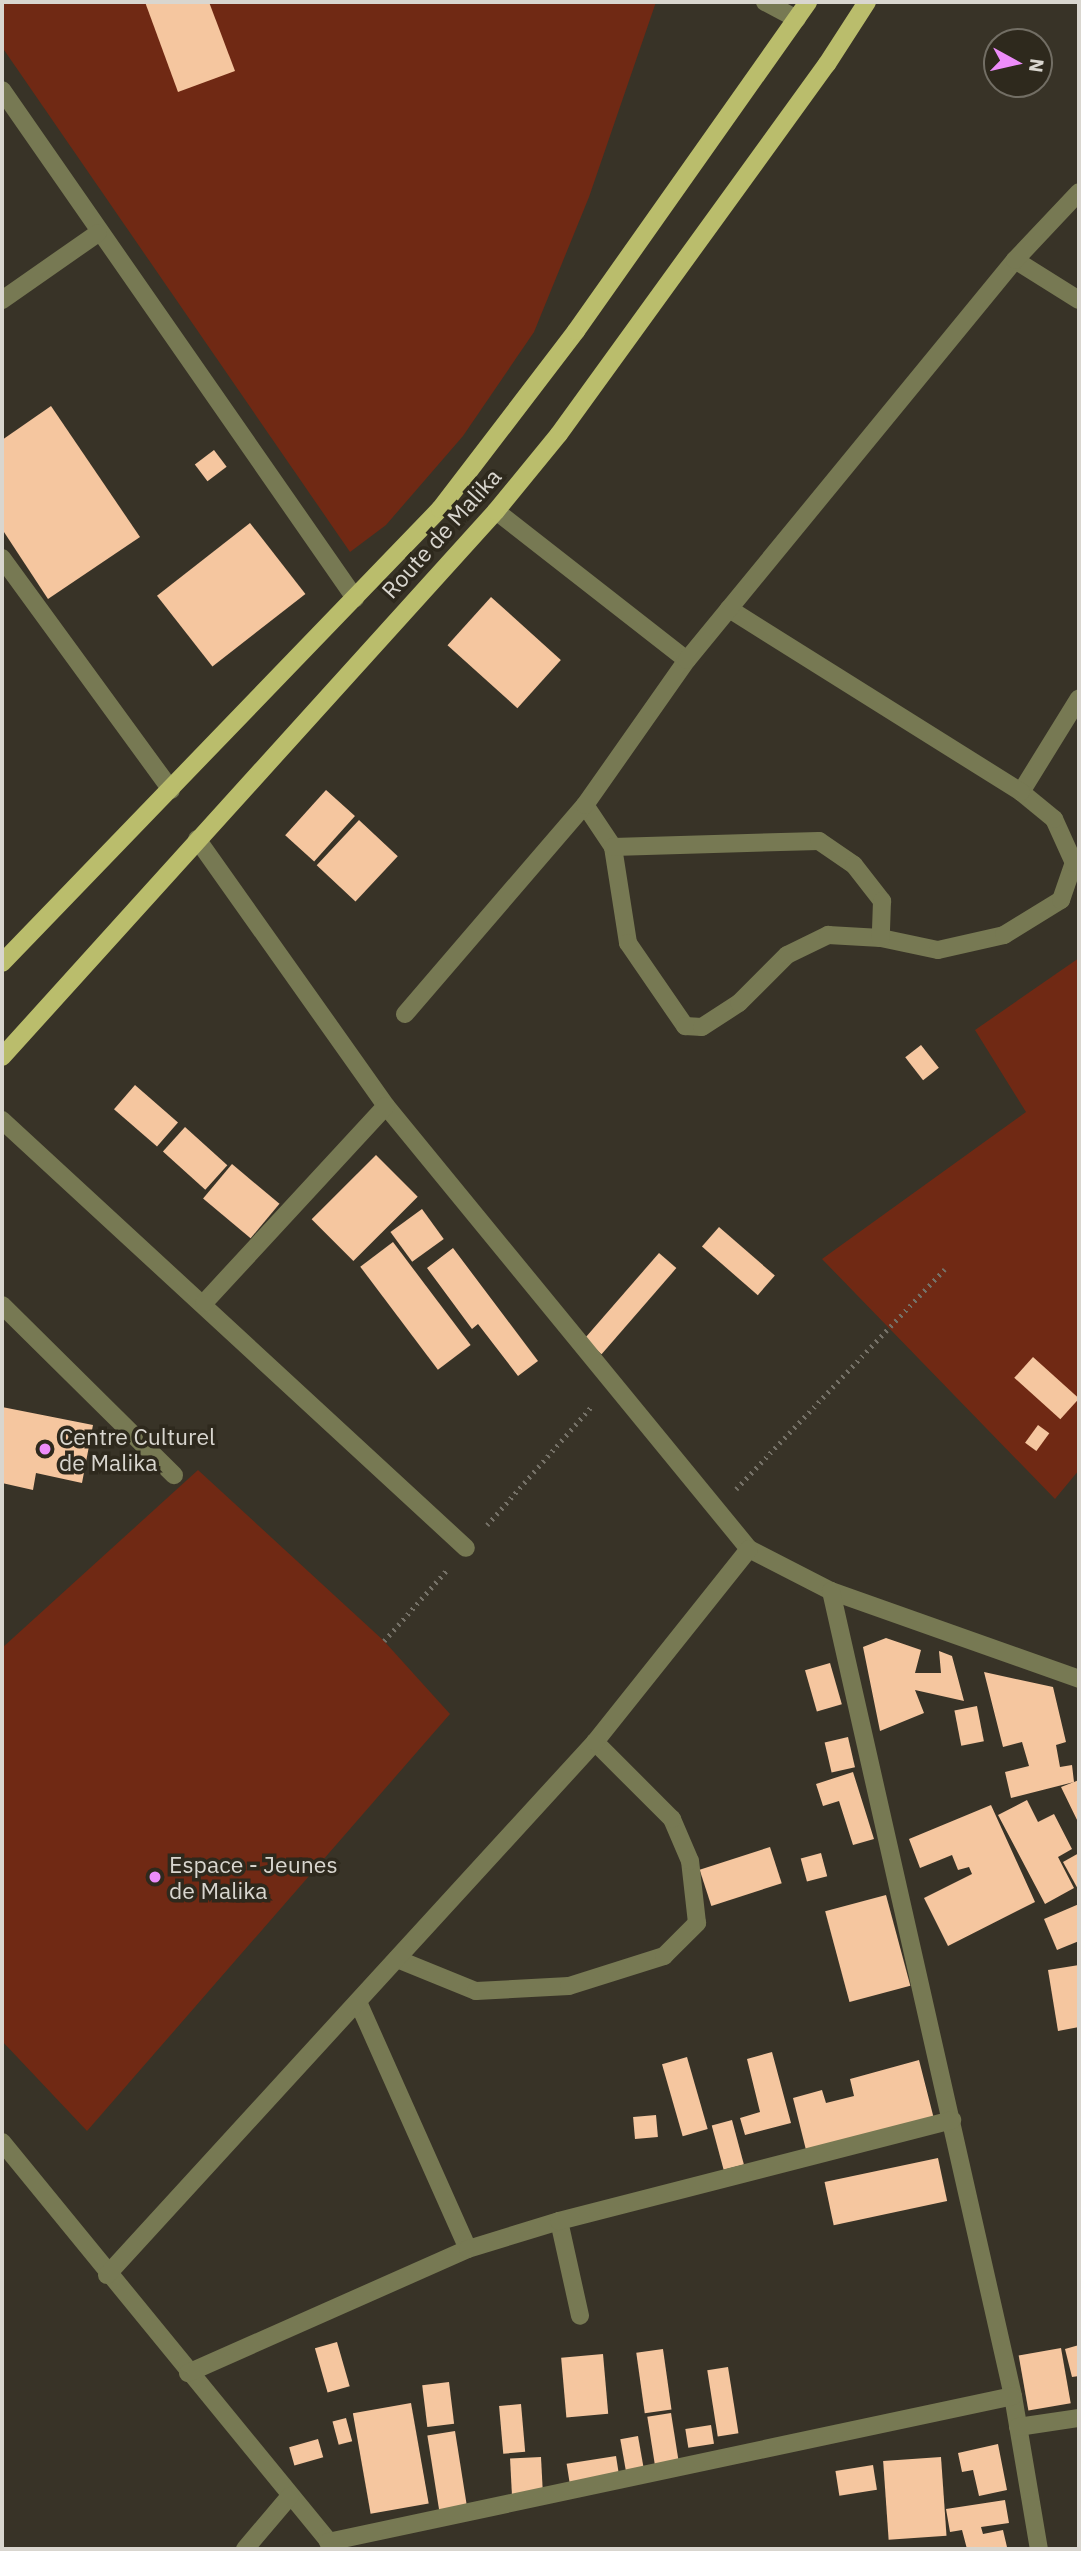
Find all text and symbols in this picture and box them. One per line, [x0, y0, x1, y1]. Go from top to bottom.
north arrow [983, 28, 1053, 98]
text: N [1024, 57, 1050, 74]
street label: Route de Malika [376, 462, 506, 604]
place label: Centre Culturel de Malika [59, 1422, 215, 1476]
marker: Centre Culturel de Malika [37, 1441, 53, 1457]
place label: Espace - Jeunes de Malika [169, 1850, 338, 1904]
marker: Espace - Jeunes de Malika [147, 1869, 163, 1885]

